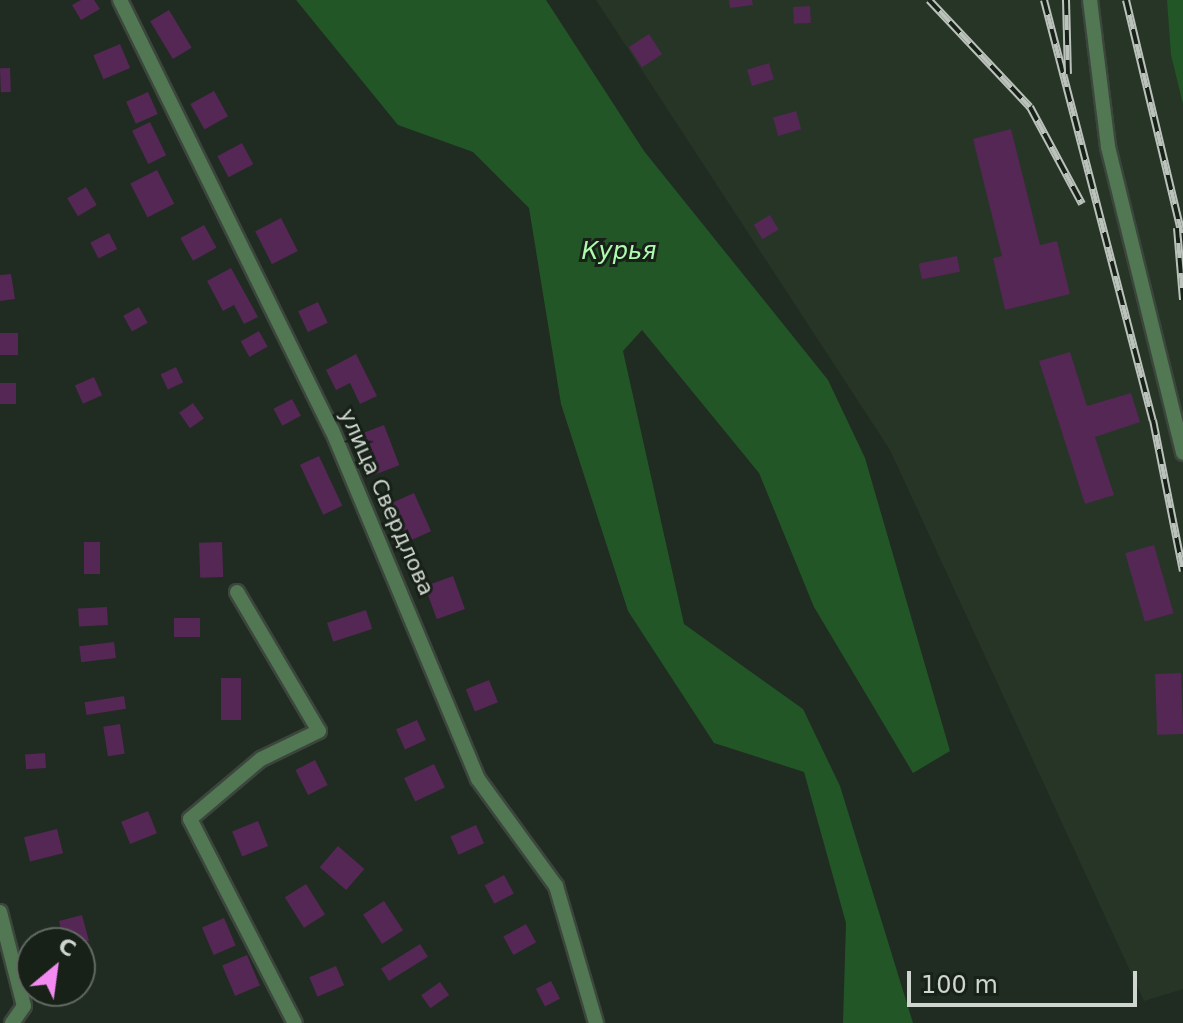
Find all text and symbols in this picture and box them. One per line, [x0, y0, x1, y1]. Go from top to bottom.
water label: Курья [581, 238, 657, 266]
street label: улица Свердлова [334, 404, 440, 600]
north arrow [16, 927, 96, 1007]
text: С [54, 932, 80, 962]
scale bar [911, 955, 1141, 1005]
text: 100 m [921, 971, 998, 999]

